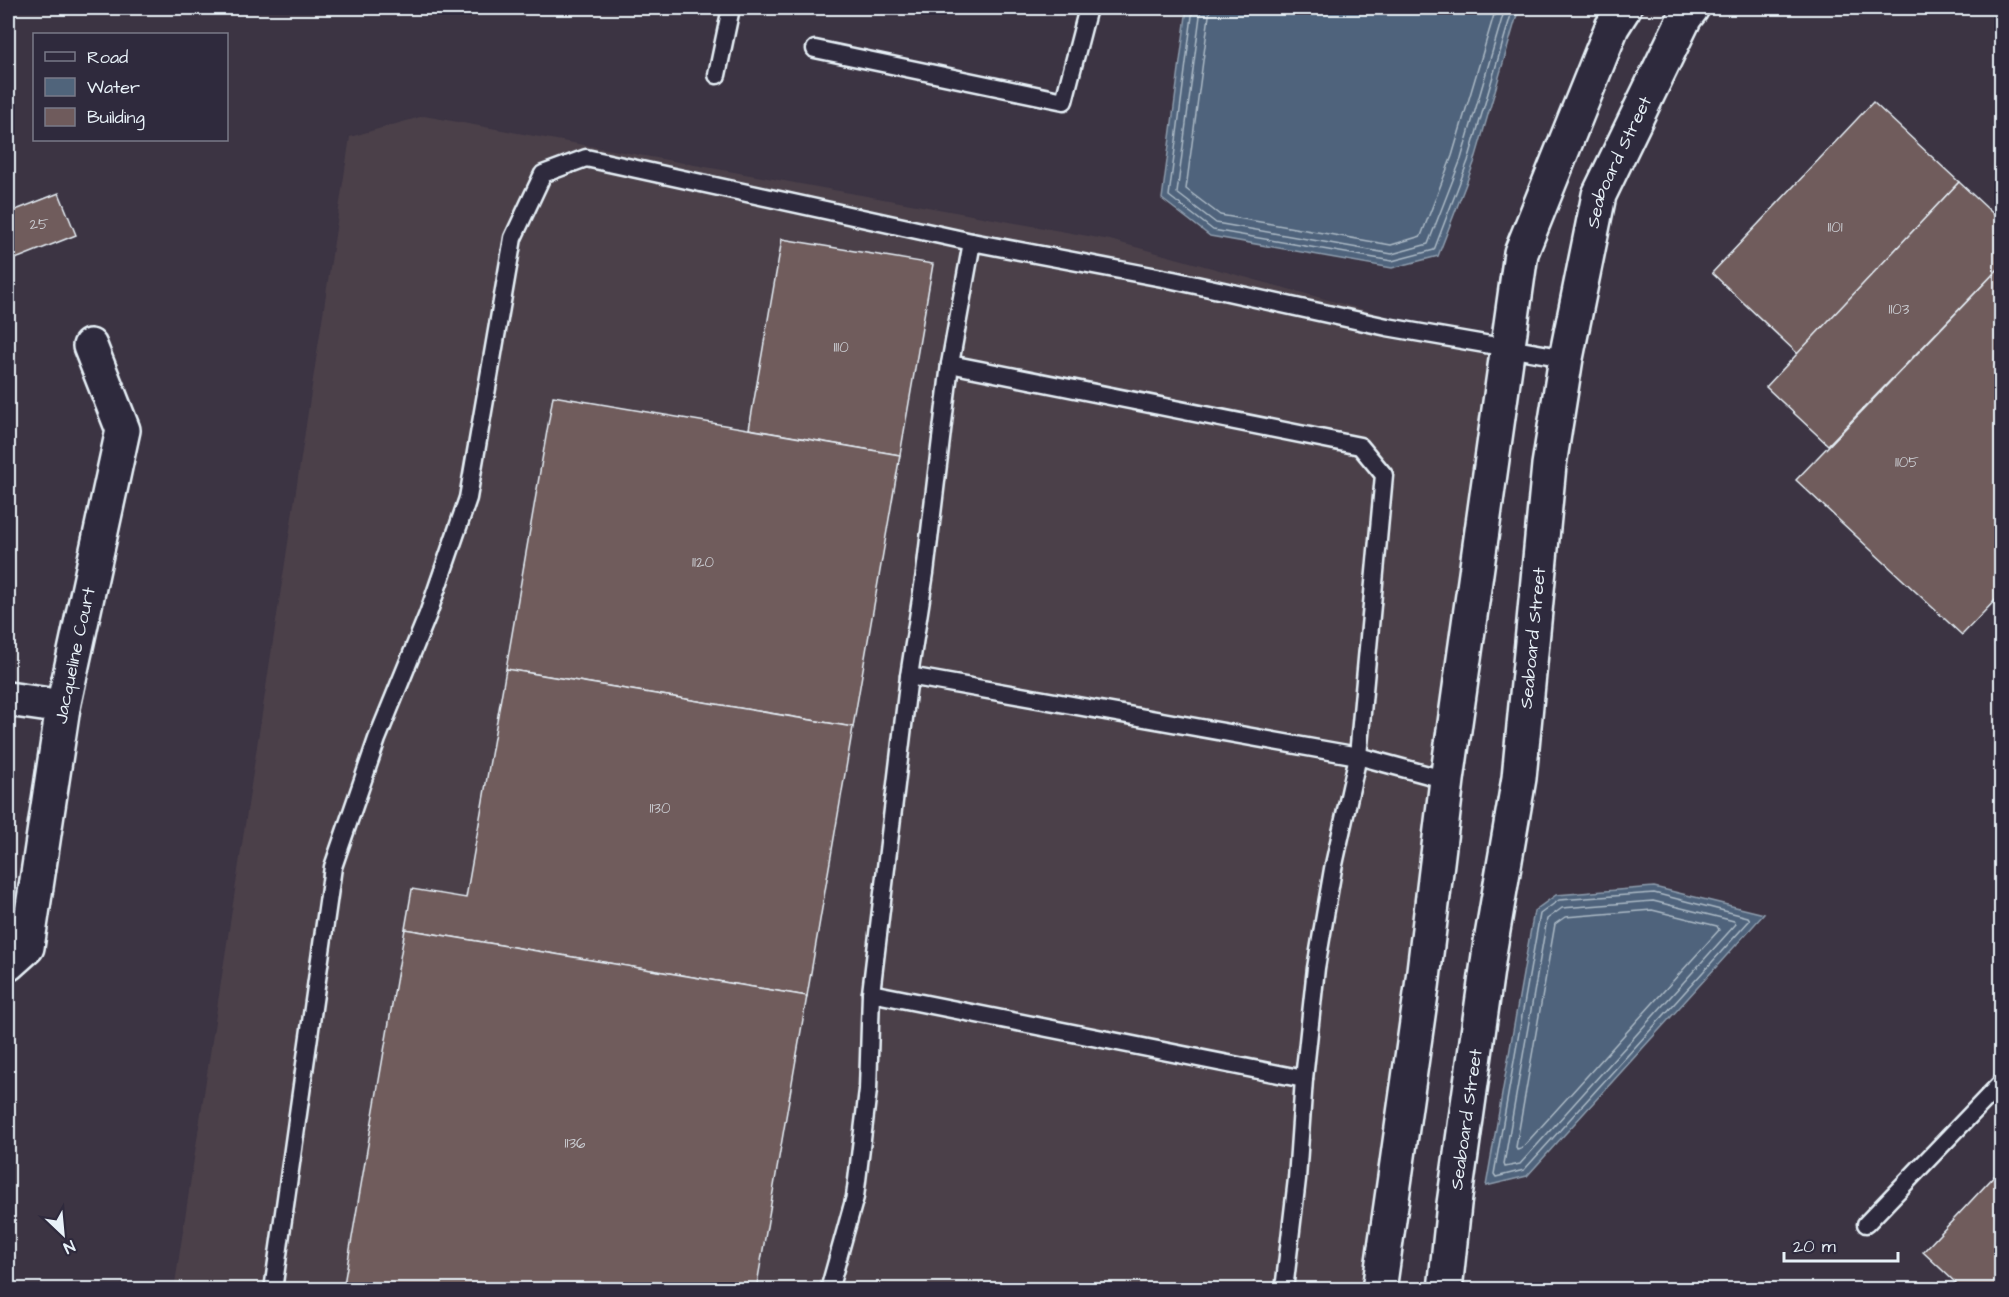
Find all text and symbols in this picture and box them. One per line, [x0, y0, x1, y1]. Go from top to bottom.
legend [33, 33, 228, 141]
text: Road [87, 45, 128, 70]
text: Water [87, 75, 140, 100]
street label: Seaboard Street [1581, 92, 1658, 230]
text: Building [87, 105, 145, 131]
house number: 25 [29, 214, 49, 235]
house number: 1101 [1827, 217, 1843, 238]
house number: 1103 [1889, 299, 1910, 320]
house number: 1110 [833, 337, 849, 358]
house number: 1105 [1895, 452, 1919, 473]
house number: 1120 [692, 552, 714, 573]
street label: Seaboard Street [1514, 566, 1552, 710]
street label: Jacqueline Court [49, 584, 102, 725]
house number: 1130 [650, 798, 671, 819]
street label: Seaboard Street [1444, 1047, 1489, 1191]
house number: 1136 [565, 1133, 586, 1154]
north arrow [33, 1204, 93, 1264]
scale bar [1784, 1225, 1898, 1263]
text: N [60, 1234, 78, 1259]
text: 20 m [1793, 1234, 1836, 1259]

